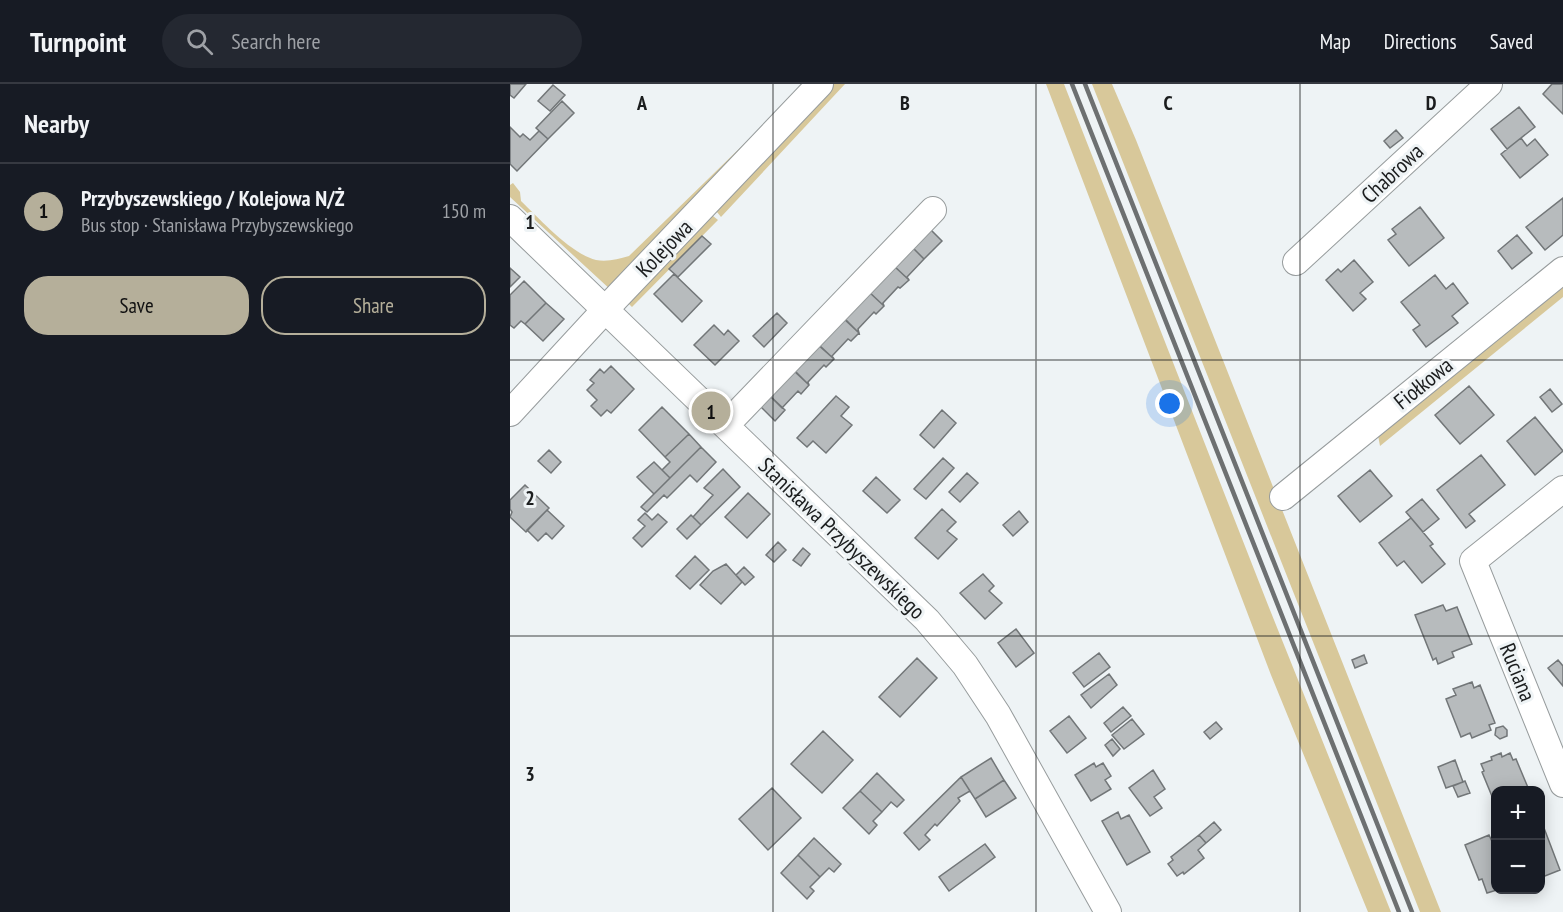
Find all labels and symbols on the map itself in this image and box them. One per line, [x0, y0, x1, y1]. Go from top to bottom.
text: A [636, 90, 648, 116]
text: B [900, 90, 910, 116]
text: C [1163, 90, 1173, 116]
text: D [1426, 90, 1437, 116]
street label: Chabrowa [1355, 137, 1429, 209]
text: 1 [525, 209, 535, 235]
street label: Kolejowa [630, 213, 698, 283]
street label: Fiołkowa [1388, 351, 1458, 415]
pin: 1 [692, 388, 730, 434]
your location [1155, 389, 1184, 418]
street label: Stanisława Przybyszewskiego [753, 451, 931, 625]
text: 2 [525, 485, 535, 511]
street label: Ruciana [1494, 639, 1542, 705]
text: 3 [525, 761, 535, 787]

